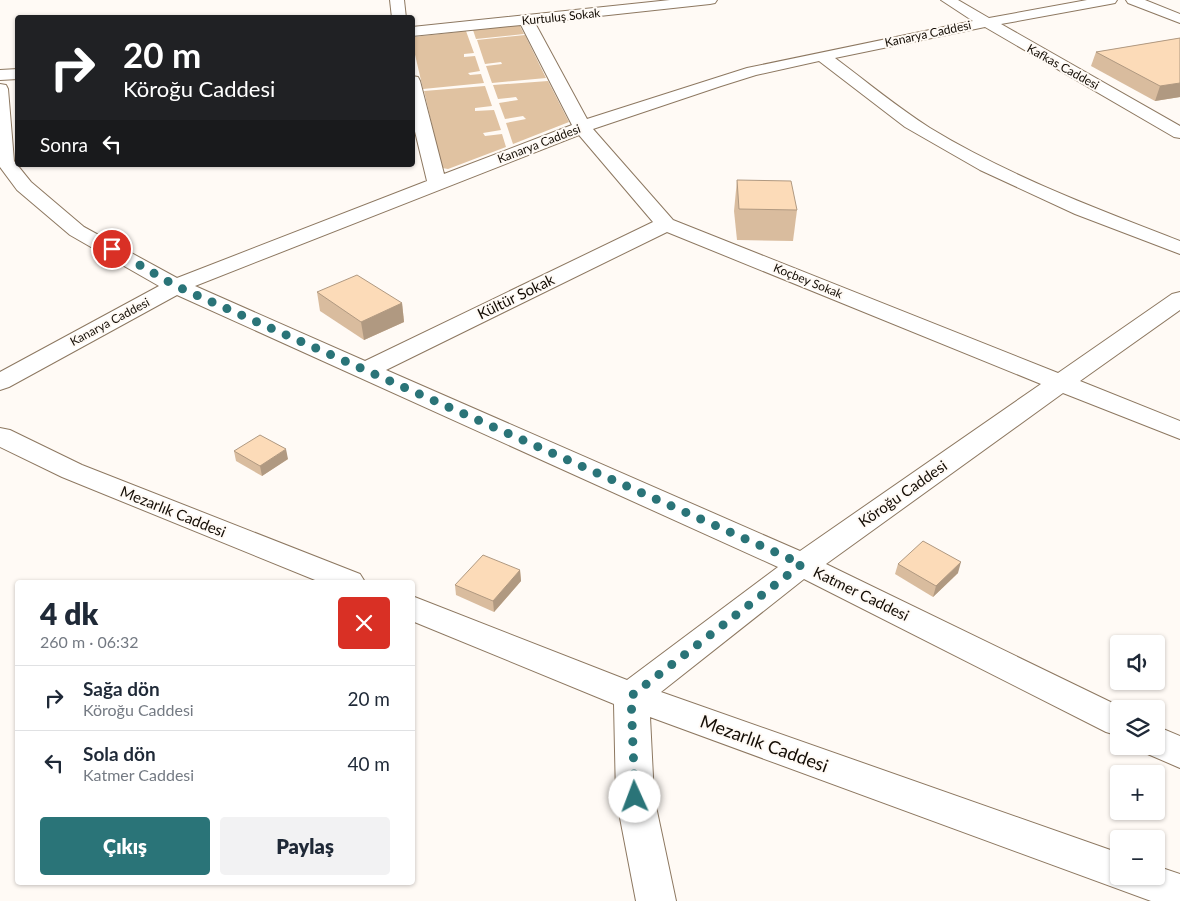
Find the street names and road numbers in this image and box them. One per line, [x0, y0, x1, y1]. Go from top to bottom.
street label: Kurtuluş Sokak [521, 5, 602, 28]
street label: Kanarya Caddesi [883, 17, 973, 50]
street label: Kafkas Caddesi [1025, 41, 1102, 93]
street label: Kanarya Caddesi [495, 121, 583, 166]
street label: Koçbey Sokak [771, 260, 846, 302]
street label: Kültür Sokak [474, 270, 557, 322]
street label: Kanarya Caddesi [67, 294, 152, 349]
street label: Köroğu Caddesi [855, 456, 950, 530]
street label: Mezarlık Caddesi [118, 482, 229, 540]
street label: Katmer Caddesi [811, 562, 912, 624]
street label: Mezarlık Caddesi [697, 710, 831, 776]

